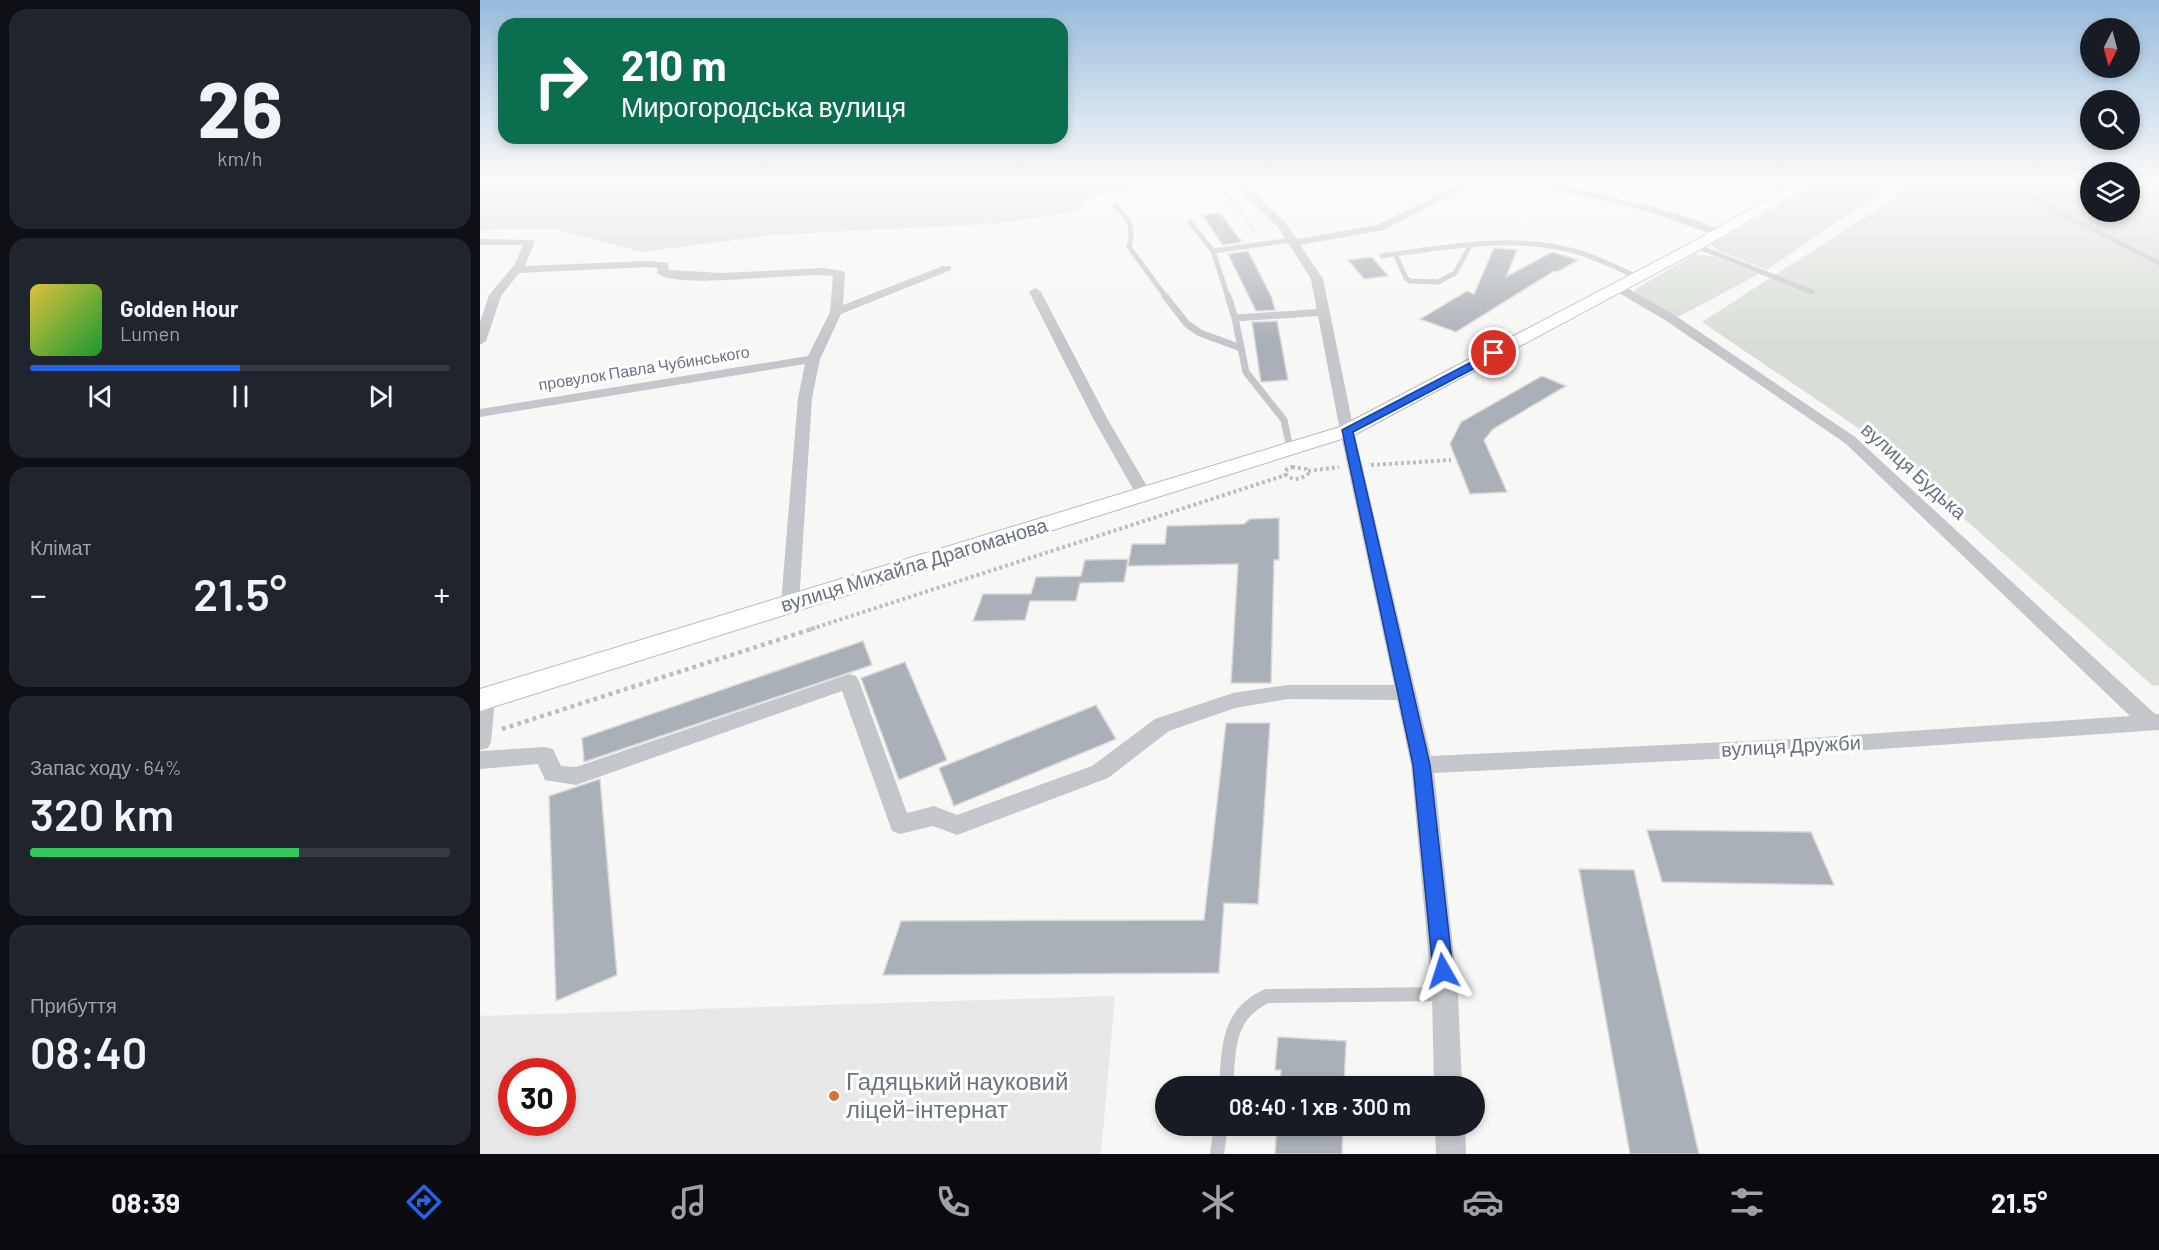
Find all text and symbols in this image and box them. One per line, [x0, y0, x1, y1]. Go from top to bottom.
north arrow [2080, 18, 2140, 78]
map controls [2080, 18, 2140, 222]
text: 210 m [621, 39, 727, 89]
icon: right [522, 42, 600, 120]
text: 26 [197, 60, 283, 154]
text: Мирогородська вулиця [621, 90, 906, 122]
button: search [2080, 90, 2140, 150]
text: km/h [217, 146, 263, 170]
button: layers [2080, 162, 2140, 222]
text: Golden Hour [120, 295, 238, 321]
text: Lumen [120, 321, 180, 345]
pin [1468, 327, 1519, 378]
icon: arrive [1477, 336, 1510, 369]
street label: провулок Павла Чубинського [537, 341, 751, 394]
icon: previous [84, 380, 117, 413]
icon: pause [224, 380, 257, 413]
icon: next [364, 380, 397, 413]
street label: вулиця Будька [1857, 417, 1973, 524]
street label: вулиця Михайла Драгоманова [777, 512, 1051, 616]
text: Клімат [30, 535, 91, 559]
text: 21.5° [193, 566, 287, 620]
text: − [30, 574, 47, 614]
text: + [433, 574, 450, 614]
street label: вулиця Дружби [1721, 729, 1861, 761]
text: Запас ходу · 64% [30, 755, 182, 779]
text: 320 km [30, 786, 174, 840]
position arrow [1411, 939, 1475, 1003]
text: Прибуття [30, 993, 117, 1017]
text: 08:40 [30, 1024, 147, 1078]
speed limit sign: 30 [498, 1058, 576, 1136]
place label: Гадяцький науковий ліцей-інтернат [846, 1066, 1068, 1123]
marker: Гадяцький науковий ліцей-інтернат [827, 1089, 841, 1103]
text: 08:40 · 1 хв · 300 m [1229, 1093, 1411, 1119]
icon: directions [403, 1181, 445, 1223]
icon: music [668, 1181, 710, 1223]
icon: phone [932, 1181, 974, 1223]
icon: climate [1197, 1181, 1239, 1223]
icon: car [1462, 1181, 1504, 1223]
icon: filters [1726, 1181, 1768, 1223]
text: 08:39 [111, 1186, 180, 1218]
text: 21.5° [1991, 1186, 2048, 1218]

